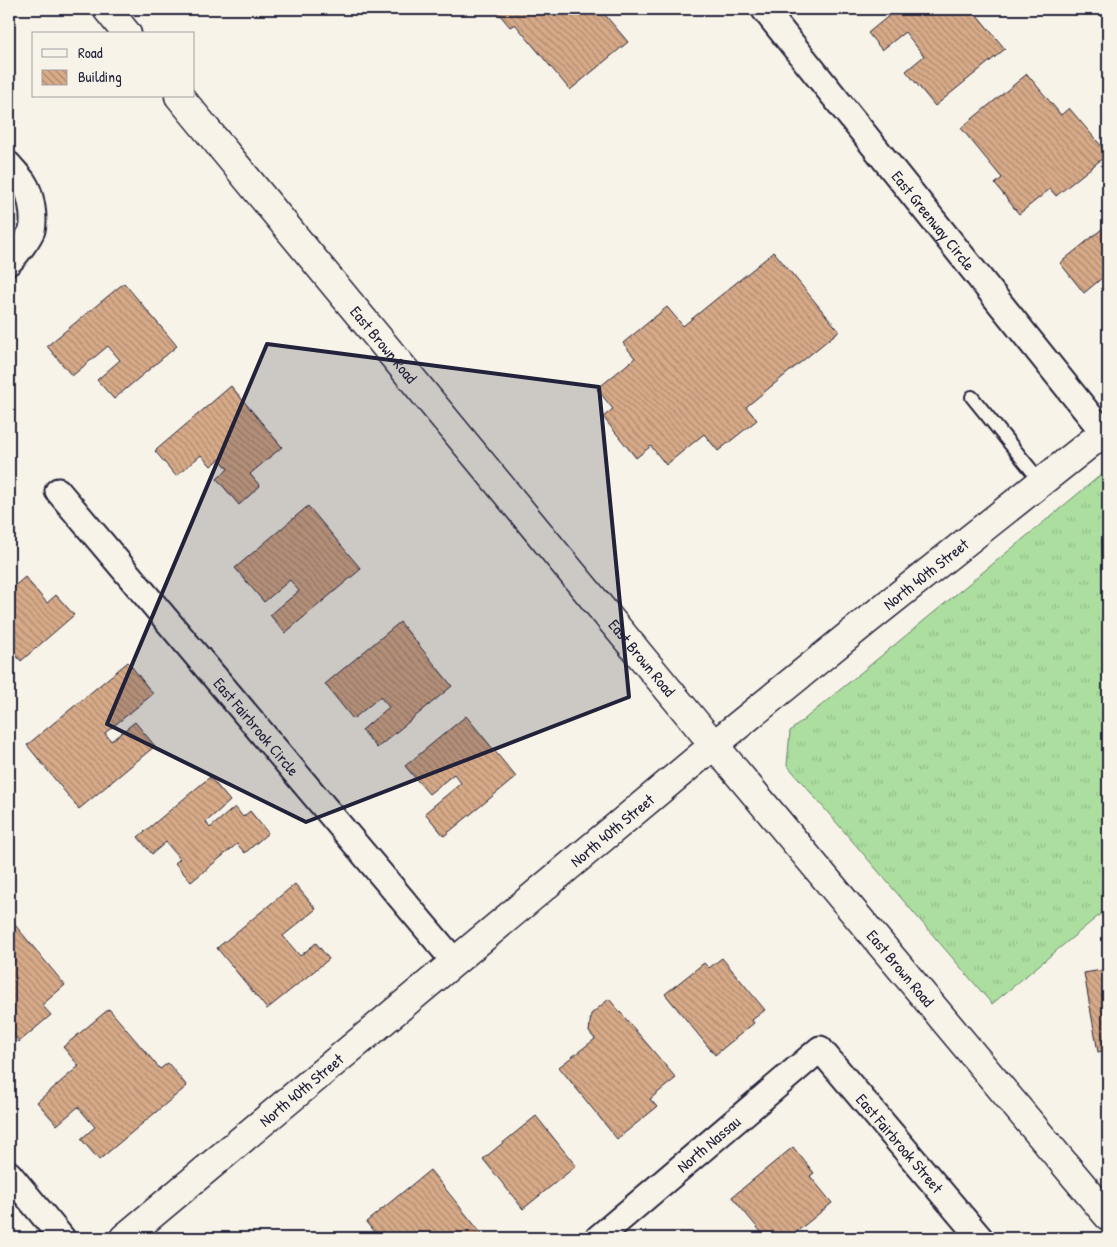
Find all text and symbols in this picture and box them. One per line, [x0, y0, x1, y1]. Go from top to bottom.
legend [32, 32, 195, 98]
text: Road [78, 42, 103, 63]
text: Building [78, 66, 122, 87]
street label: East Greenway Circle [887, 166, 981, 275]
street label: East Brown Road [345, 301, 422, 388]
street label: North 40th Street [878, 533, 973, 615]
street label: East Brown Road [604, 614, 680, 701]
street label: East Fairbrook Circle [209, 673, 305, 781]
street label: North 40th Street [565, 788, 659, 872]
street label: East Brown Road [862, 925, 939, 1011]
street label: North 40th Street [254, 1048, 348, 1132]
street label: East Fairbrook Street [851, 1089, 949, 1198]
street label: North Nassau [672, 1110, 745, 1177]

